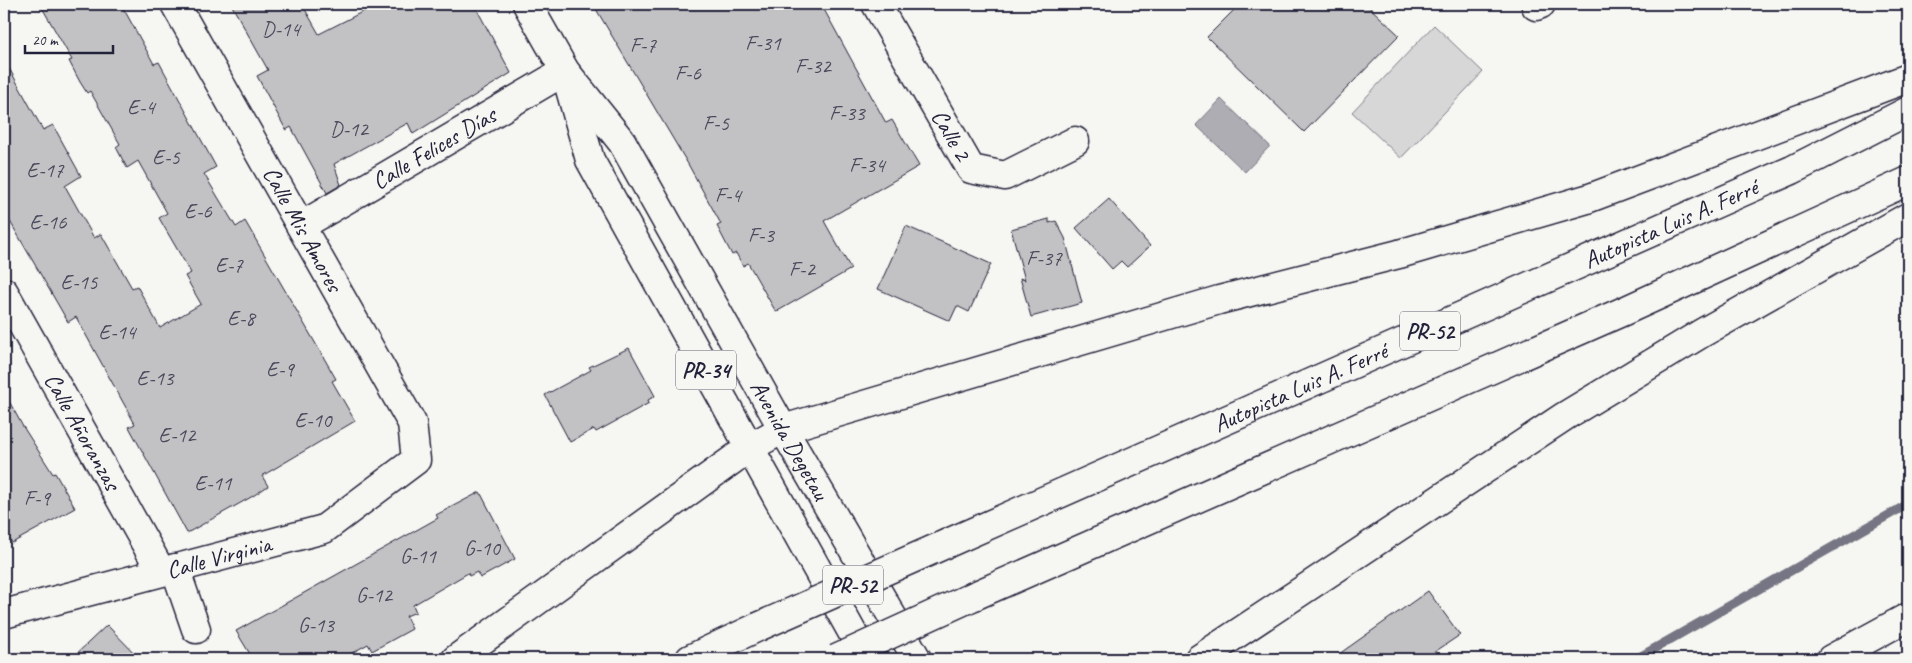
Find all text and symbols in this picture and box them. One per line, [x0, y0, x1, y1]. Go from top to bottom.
house number: D-14 [262, 16, 302, 42]
scale bar [25, 22, 112, 54]
house number: F-31 [745, 30, 782, 56]
text: 20 m [32, 31, 59, 50]
house number: F-7 [630, 32, 657, 58]
house number: F-32 [795, 53, 832, 79]
house number: F-6 [675, 60, 701, 86]
house number: E-4 [127, 94, 157, 120]
street label: Calle Felices Días [366, 99, 504, 196]
house number: F-33 [829, 100, 866, 126]
street label: Calle 2 [925, 104, 979, 168]
house number: F-5 [703, 110, 730, 136]
house number: D-12 [330, 116, 369, 142]
house number: E-5 [152, 144, 181, 170]
house number: F-34 [849, 152, 887, 178]
house number: E-17 [27, 157, 65, 183]
street label: Calle Mis Amores [256, 161, 351, 298]
street label: Autopista Luis A. Ferré [1579, 170, 1766, 275]
house number: F-4 [715, 182, 743, 208]
house number: E-6 [184, 198, 212, 224]
house number: E-16 [30, 209, 67, 235]
house number: F-3 [748, 222, 775, 248]
house number: F-37 [1026, 245, 1063, 271]
house number: E-7 [215, 252, 244, 278]
house number: F-2 [789, 256, 816, 282]
house number: E-15 [61, 269, 99, 295]
house number: E-8 [227, 305, 257, 331]
road number: PR-52 [1400, 312, 1460, 351]
house number: E-14 [99, 319, 138, 345]
street label: Autopista Luis A. Ferré [1209, 334, 1396, 439]
road number: PR-34 [676, 350, 736, 390]
house number: E-9 [266, 356, 295, 382]
house number: E-13 [137, 365, 175, 391]
street label: Calle Añoranzas [38, 368, 129, 498]
street label: Avenida Degetau [744, 375, 837, 507]
house number: E-10 [295, 407, 333, 433]
house number: E-12 [159, 422, 197, 448]
house number: E-11 [195, 470, 233, 496]
house number: F-9 [24, 485, 51, 511]
street label: Calle Virginia [163, 528, 276, 585]
house number: G-10 [464, 535, 502, 561]
house number: G-11 [400, 543, 438, 569]
road number: PR-52 [823, 566, 883, 604]
house number: G-12 [356, 582, 394, 608]
house number: G-13 [298, 612, 336, 638]

